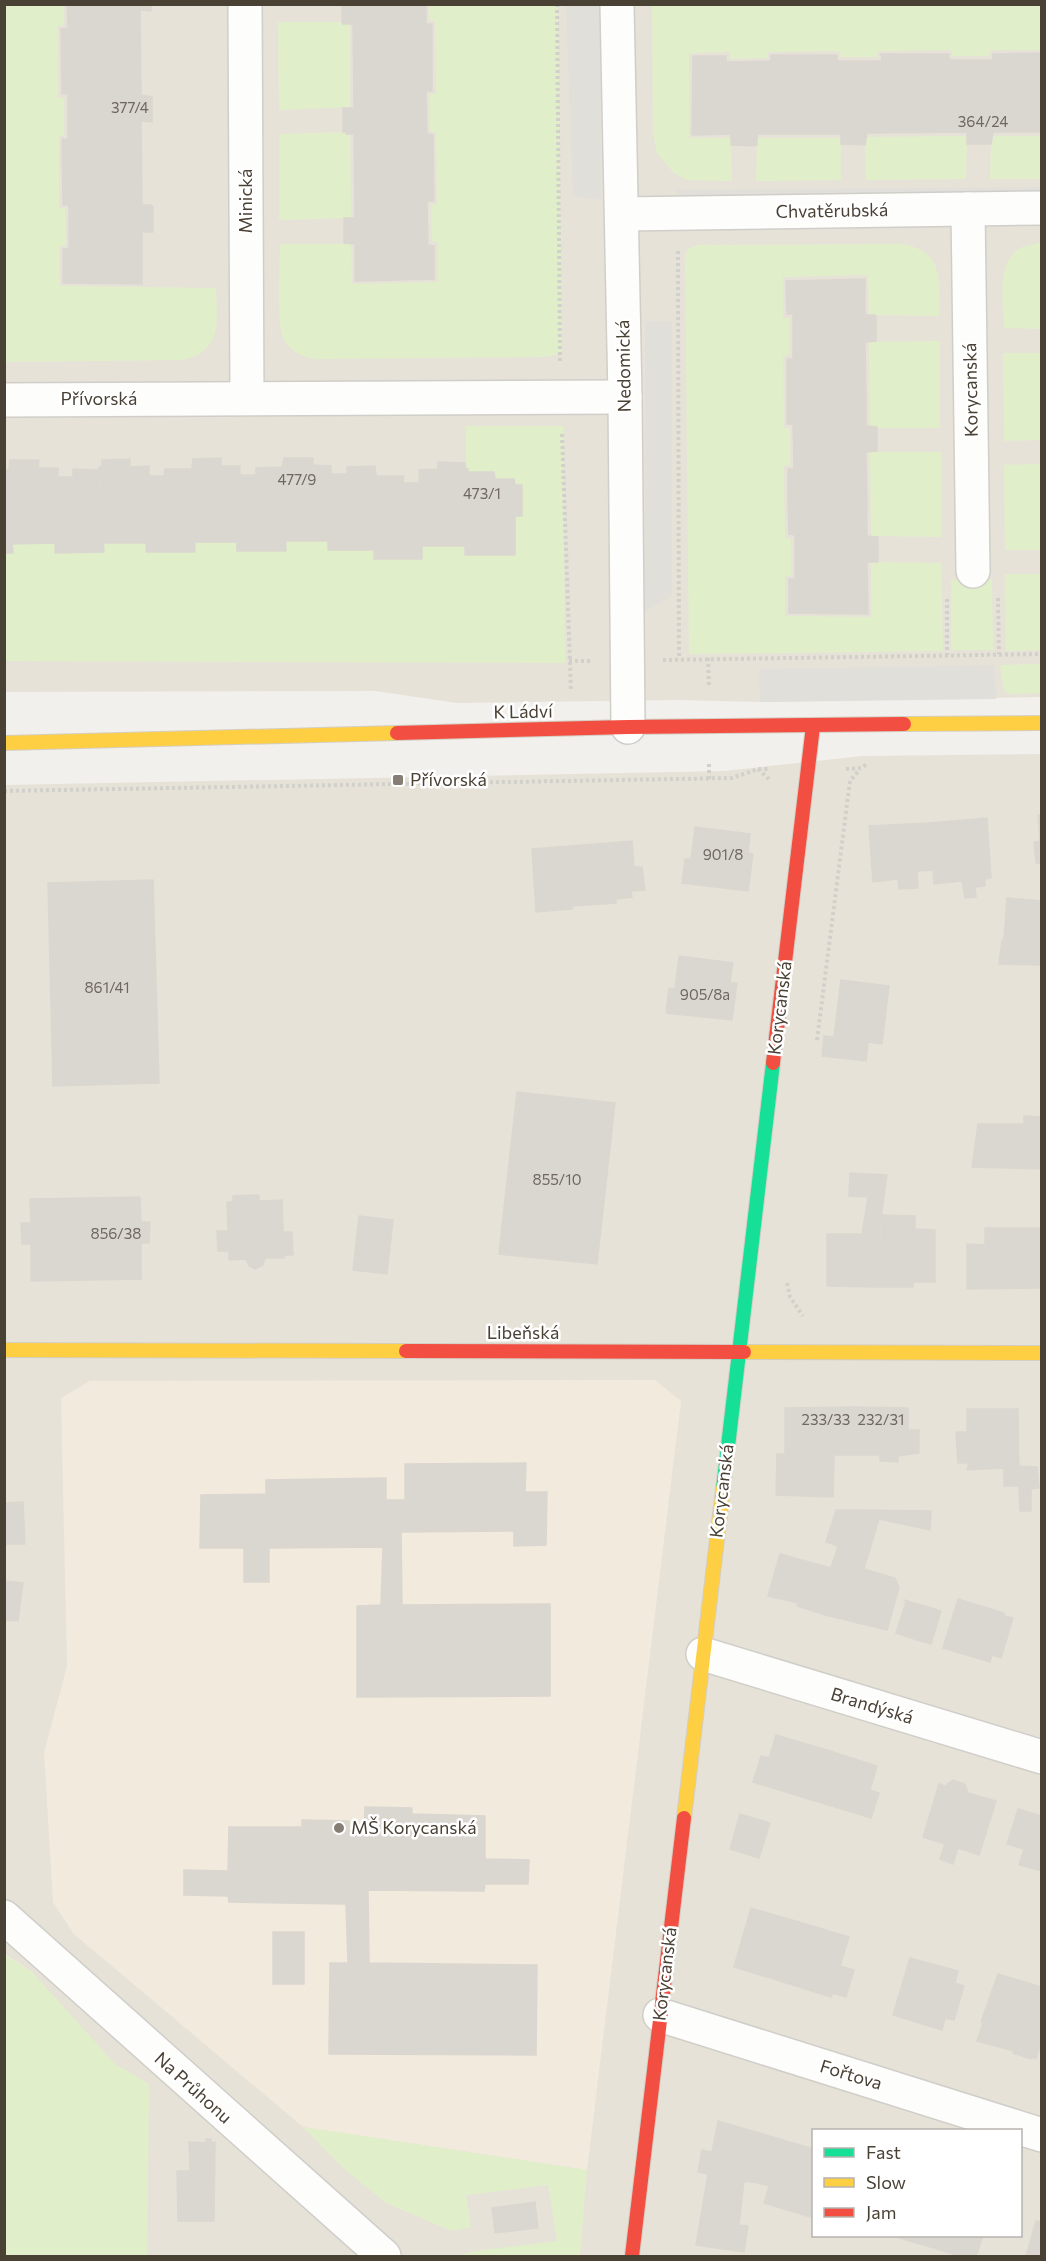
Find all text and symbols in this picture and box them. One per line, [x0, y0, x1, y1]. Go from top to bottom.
house number: 377/4 [111, 98, 149, 116]
house number: 364/24 [958, 112, 1008, 130]
street label: Minická [234, 169, 256, 233]
street label: Chvatěrubská [775, 198, 888, 222]
street label: Nedomická [611, 320, 635, 412]
street label: Korycanská [958, 343, 982, 437]
street label: Přívorská [61, 387, 137, 409]
house number: 477/9 [278, 470, 316, 488]
house number: 473/1 [463, 484, 501, 502]
street label: K Ládví [493, 699, 554, 723]
place label: Přívorská [410, 768, 487, 790]
marker: Přívorská [391, 773, 405, 787]
house number: 901/8 [703, 845, 743, 863]
street label: Korycanská [762, 960, 796, 1056]
house number: 861/41 [84, 978, 130, 996]
house number: 905/8a [680, 985, 730, 1003]
house number: 855/10 [533, 1170, 581, 1188]
house number: 856/38 [91, 1224, 141, 1242]
street label: Libeňská [487, 1321, 559, 1343]
house number: 233/33 [802, 1410, 850, 1428]
house number: 232/31 [858, 1410, 904, 1428]
street label: Korycanská [704, 1443, 738, 1539]
street label: Brandýská [828, 1682, 916, 1728]
place label: MŠ Korycanská [351, 1816, 477, 1838]
marker: MŠ Korycanská [332, 1821, 346, 1835]
street label: Korycanská [647, 1926, 681, 2022]
street label: Na Průhonu [150, 2047, 237, 2128]
street label: Fořtova [817, 2054, 885, 2094]
legend [812, 2129, 1022, 2237]
text: Fast [866, 2141, 901, 2163]
text: Slow [866, 2171, 906, 2193]
text: Jam [866, 2201, 896, 2223]

